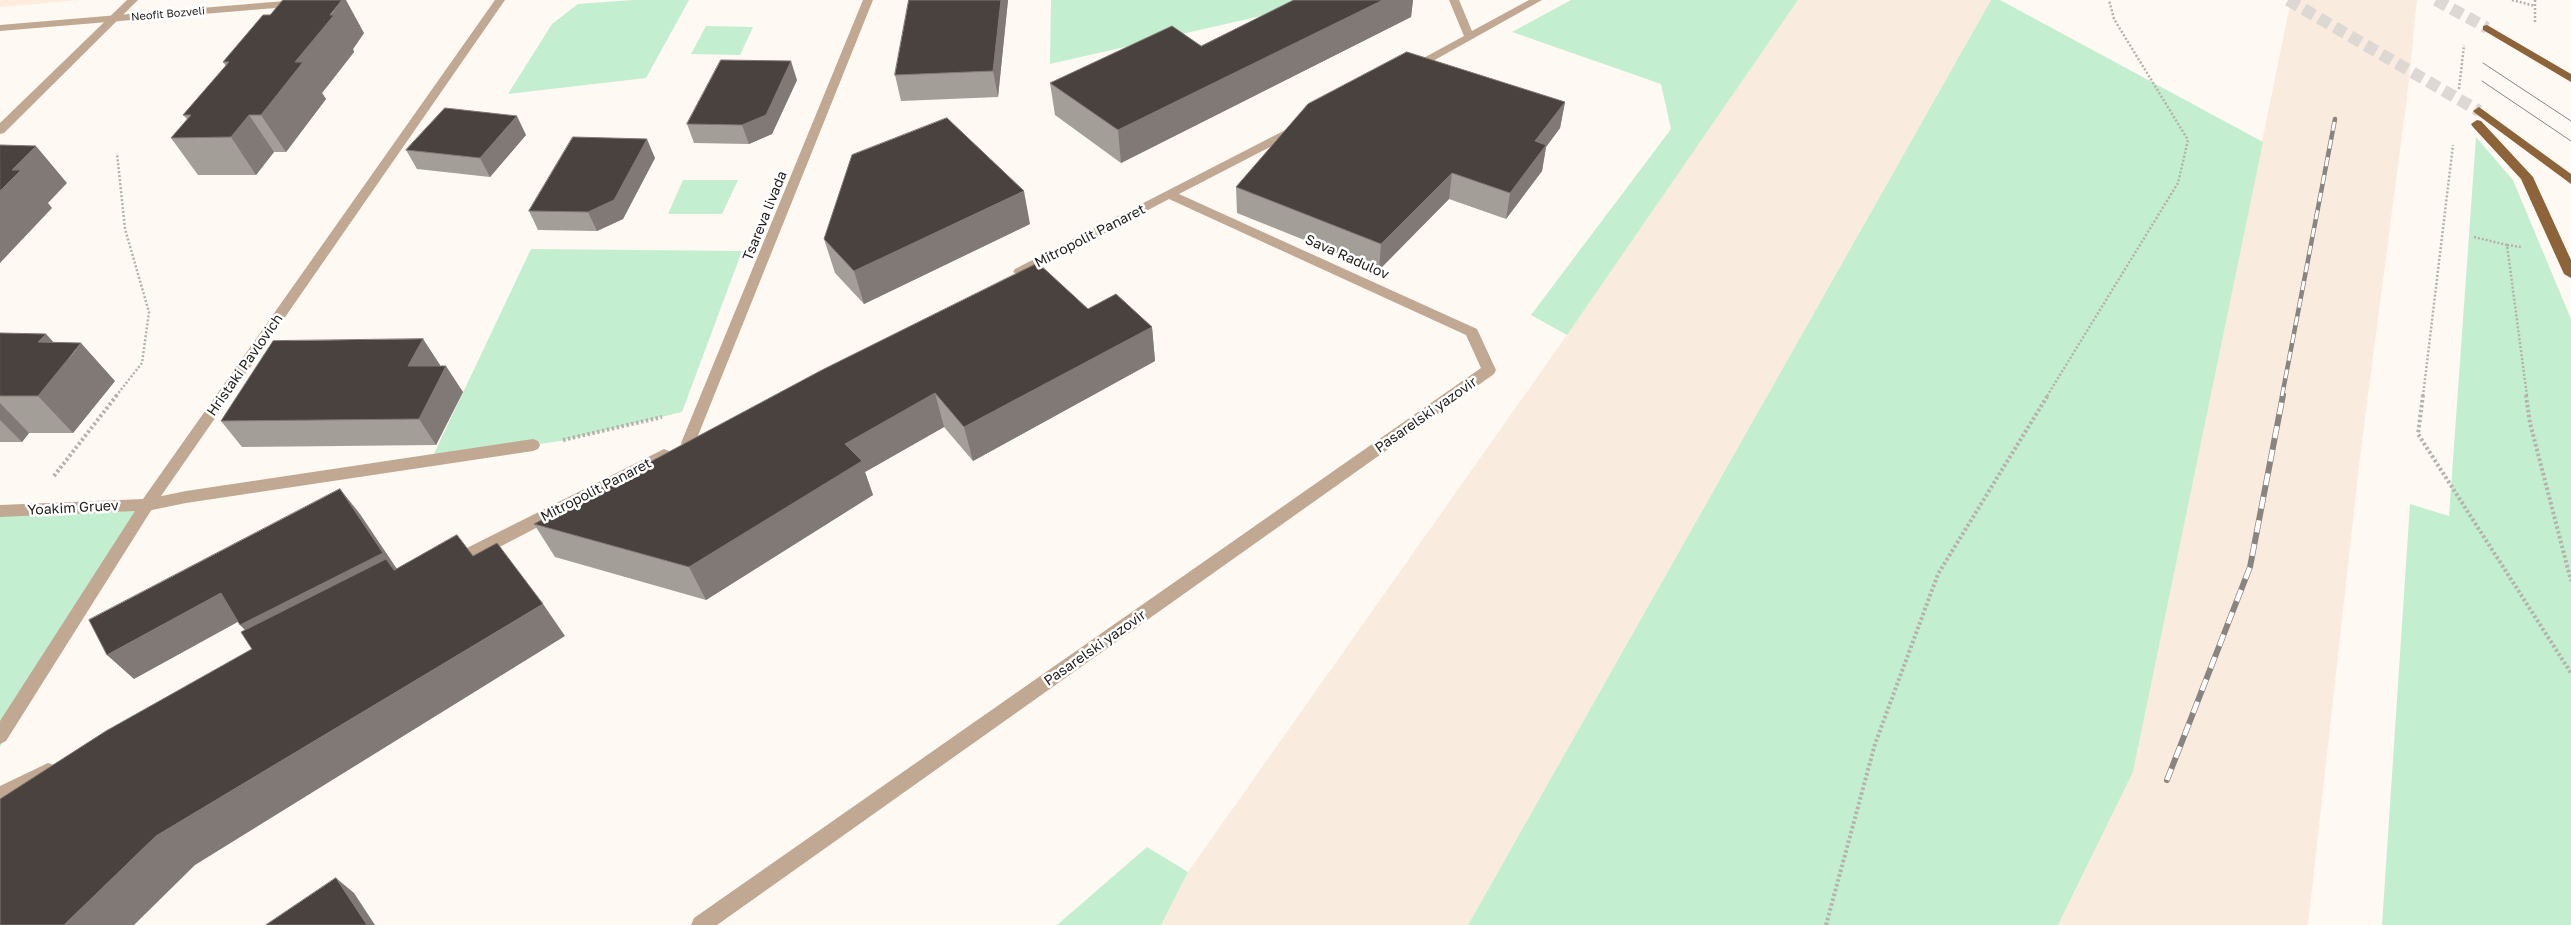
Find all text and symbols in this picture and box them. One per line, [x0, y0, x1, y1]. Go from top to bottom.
street label: Neofit Bozveli [131, 4, 205, 24]
street label: Tsareva livada [739, 169, 791, 263]
street label: Mitropolit Panaret [1032, 201, 1148, 271]
street label: Sava Radulov [1302, 231, 1392, 283]
street label: Hristaki Pavlovich [203, 311, 287, 419]
street label: Pasarelski yazovir [1372, 374, 1480, 456]
street label: Mitropolit Panaret [538, 455, 654, 525]
street label: Yoakim Gruev [27, 497, 119, 519]
street label: Pasarelski yazovir [1041, 607, 1149, 689]

